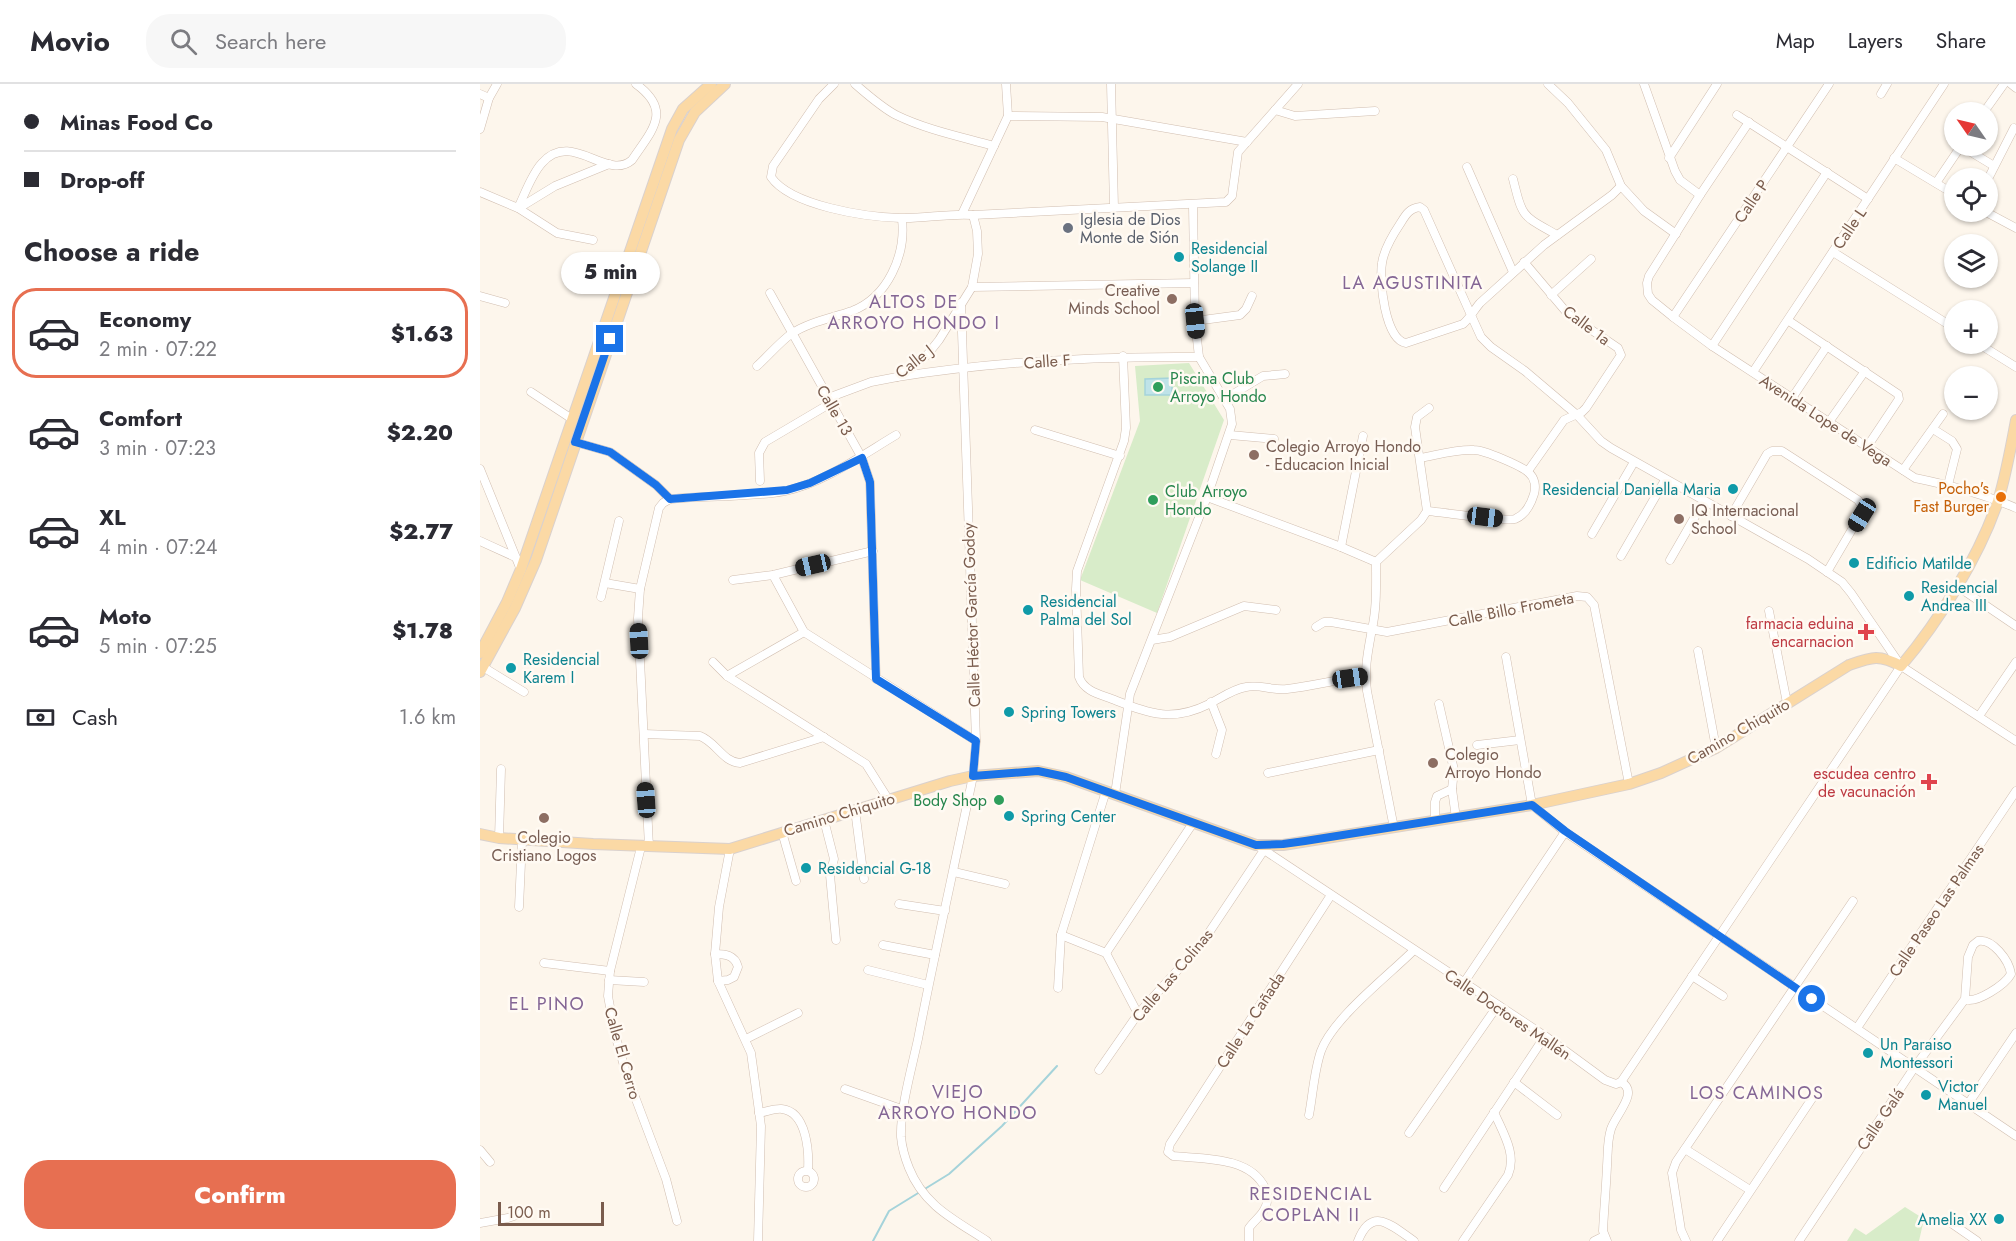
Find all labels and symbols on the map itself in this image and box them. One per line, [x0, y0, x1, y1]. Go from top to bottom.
north arrow [1944, 102, 1998, 156]
street label: Calle P [1729, 175, 1774, 228]
street label: Calle L [1827, 202, 1872, 254]
place label: Iglesia de Dios Monte de Sión [1080, 208, 1180, 249]
marker: Iglesia de Dios Monte de Sión [1061, 221, 1075, 235]
place label: Residencial Solange II [1191, 237, 1268, 278]
marker: Residencial Solange II [1172, 250, 1186, 264]
callout: 5 min [560, 252, 660, 294]
district label: LA AGUSTINITA [1342, 270, 1484, 296]
place label: Creative Minds School [1068, 279, 1160, 320]
district label: ALTOS DE ARROYO HONDO I [828, 289, 1000, 336]
marker: Creative Minds School [1165, 292, 1179, 306]
street label: Calle 1a [1558, 300, 1615, 351]
car [1184, 302, 1206, 340]
route end [596, 325, 623, 352]
street label: Calle J [890, 339, 938, 384]
street label: Calle F [1023, 348, 1071, 375]
place label: Piscina Club Arroyo Hondo [1170, 367, 1267, 408]
street label: Avenida Lope de Vega [1755, 369, 1896, 472]
marker: Piscina Club Arroyo Hondo [1151, 380, 1165, 394]
street label: Calle 13 [811, 381, 858, 440]
place label: Colegio Arroyo Hondo - Educacion Inicial [1266, 435, 1421, 476]
marker: Colegio Arroyo Hondo - Educacion Inicial [1247, 448, 1261, 462]
place label: Pocho's Fast Burger [1913, 477, 1990, 518]
place label: Residencial Daniella Maria [1542, 478, 1721, 501]
place label: Club Arroyo Hondo [1165, 480, 1248, 521]
marker: Residencial Daniella Maria [1726, 482, 1740, 496]
marker: Pocho's Fast Burger [1994, 490, 2008, 504]
marker: Club Arroyo Hondo [1146, 493, 1160, 507]
car [1845, 495, 1879, 535]
place label: IQ Internacional School [1691, 499, 1799, 540]
car [1466, 506, 1504, 528]
marker: IQ Internacional School [1672, 512, 1686, 526]
street label: Calle Héctor García Godoy [957, 521, 986, 708]
car [793, 552, 833, 578]
place label: Edificio Matilde [1866, 552, 1972, 575]
marker: Edificio Matilde [1847, 556, 1861, 570]
place label: Residencial Andrea III [1921, 576, 1998, 617]
street label: Calle Billo Frometa [1447, 586, 1576, 633]
marker: Residencial Andrea III [1902, 589, 1916, 603]
place label: Residencial Palma del Sol [1040, 590, 1132, 631]
marker: Residencial Palma del Sol [1021, 603, 1035, 617]
place label: farmacia eduina encarnacion [1746, 612, 1854, 653]
car [629, 623, 649, 659]
marker: farmacia eduina encarnacion [1859, 625, 1873, 639]
place label: Residencial Karem I [523, 648, 600, 689]
marker: Residencial Karem I [504, 661, 518, 675]
car [1331, 667, 1369, 689]
street label: Camino Chiquito [1683, 693, 1794, 770]
place label: Spring Towers [1021, 701, 1116, 724]
marker: Spring Towers [1002, 705, 1016, 719]
place label: Colegio Arroyo Hondo [1445, 743, 1542, 784]
marker: Colegio Arroyo Hondo [1426, 756, 1440, 770]
place label: escudea centro de vacunación [1813, 762, 1916, 803]
marker: escudea centro de vacunación [1920, 773, 1938, 791]
car [636, 781, 656, 819]
street label: Camino Chiquito [781, 787, 898, 842]
place label: Body Shop [913, 789, 987, 812]
marker: Body Shop [992, 793, 1006, 807]
place label: Spring Center [1021, 805, 1117, 828]
marker: Spring Center [1002, 809, 1016, 823]
marker: Colegio Cristiano Logos [537, 811, 551, 825]
place label: Colegio Cristiano Logos [492, 826, 596, 867]
street label: Calle Paseo Las Palmas [1883, 839, 1989, 981]
place label: Residencial G-18 [818, 857, 931, 880]
marker: Residencial G-18 [799, 861, 813, 875]
street label: Calle Las Colinas [1127, 924, 1218, 1027]
street label: Calle Doctores Mallén [1440, 963, 1576, 1065]
street label: Calle La Cañada [1211, 968, 1290, 1073]
route start [1798, 985, 1825, 1012]
district label: EL PINO [509, 991, 585, 1017]
street label: Calle El Cerro [598, 1004, 647, 1102]
place label: Un Paraiso Montessori [1880, 1033, 1953, 1074]
marker: Un Paraiso Montessori [1861, 1046, 1875, 1060]
place label: Victor Manuel [1938, 1075, 1987, 1116]
district label: VIEJO ARROYO HONDO [878, 1079, 1038, 1126]
district label: LOS CAMINOS [1690, 1080, 1824, 1106]
street label: Calle Galá [1851, 1084, 1910, 1155]
marker: Victor Manuel [1919, 1088, 1933, 1102]
district label: RESIDENCIAL COPLAN II [1249, 1181, 1373, 1228]
scale bar [498, 1199, 604, 1226]
place label: Amelia XX [1918, 1208, 1987, 1231]
marker: Amelia XX [1992, 1212, 2006, 1226]

